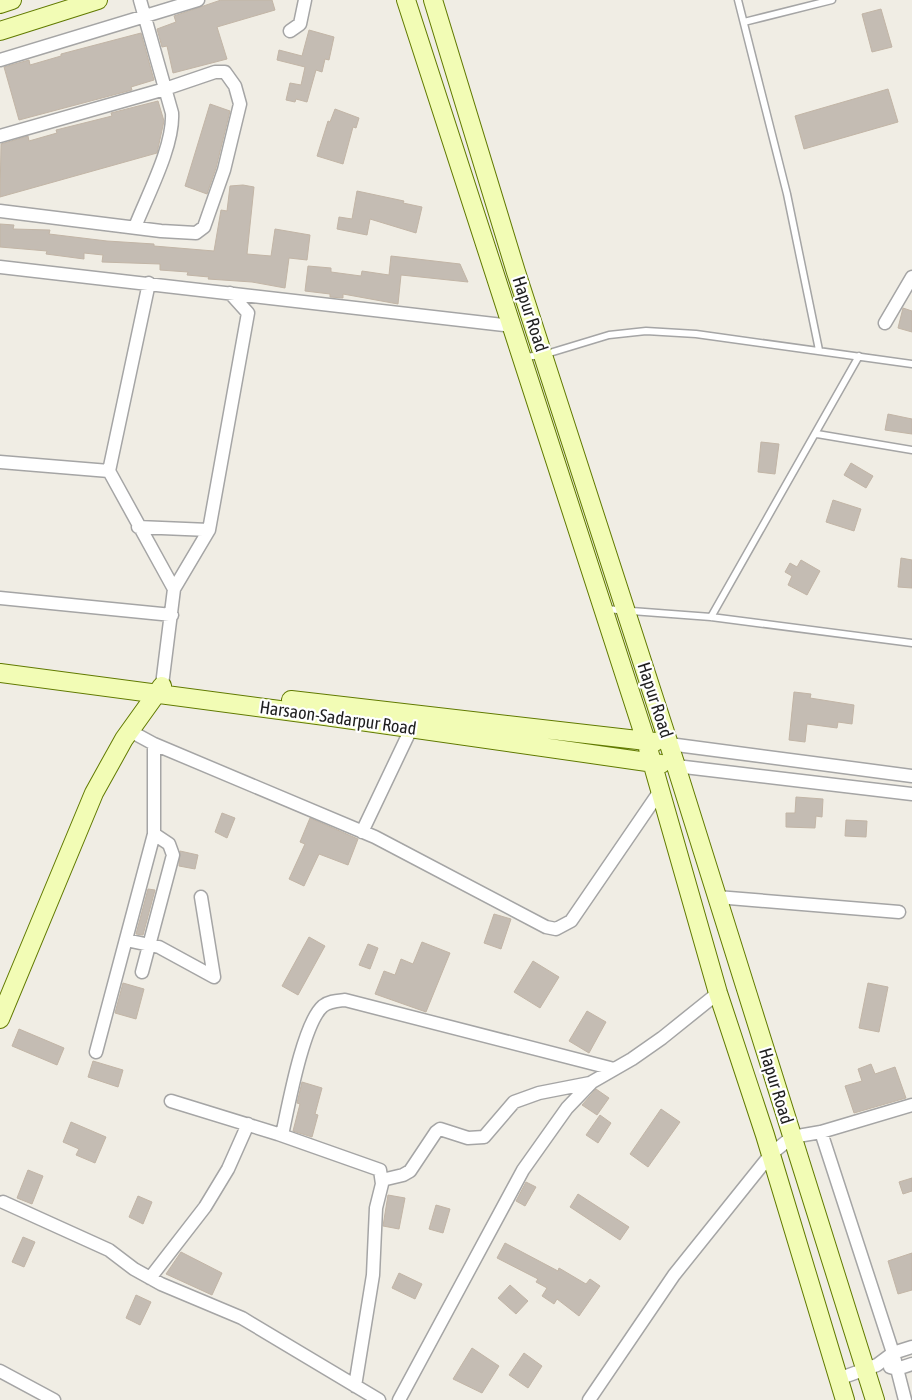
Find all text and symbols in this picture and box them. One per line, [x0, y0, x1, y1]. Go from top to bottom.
street label: Hapur Road [508, 273, 553, 354]
street label: Hapur Road [633, 659, 678, 740]
street label: Harsaon-Sadarpur Road [258, 696, 418, 739]
street label: Hapur Road [755, 1045, 798, 1126]

